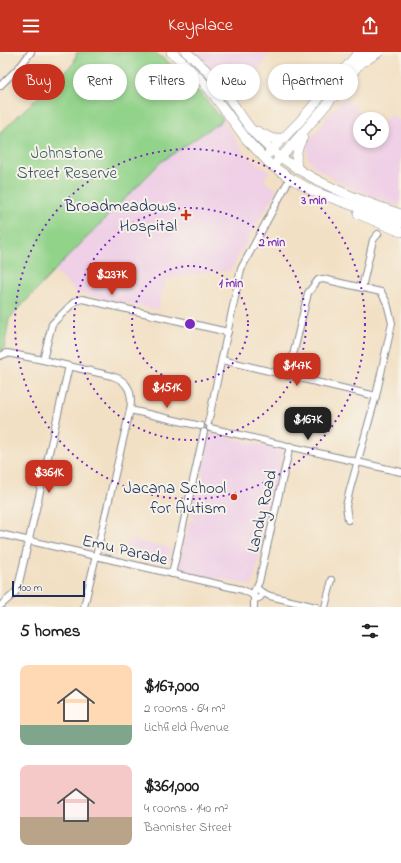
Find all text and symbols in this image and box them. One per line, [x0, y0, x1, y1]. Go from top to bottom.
text: Keyplace [168, 13, 233, 39]
icon: menu [20, 15, 42, 37]
icon: share [359, 15, 381, 37]
chip: Buy [12, 64, 65, 100]
chip: Rent [73, 64, 127, 100]
chip: Filters [135, 64, 199, 100]
chip: New [207, 64, 260, 100]
chip: Apartment [268, 64, 358, 100]
map controls [353, 112, 389, 148]
button: locate [353, 112, 389, 148]
park label: Johnstone Street Reserve [17, 141, 118, 186]
text: 3 min [300, 192, 327, 210]
place label: Broadmeadows Hospital [64, 194, 177, 239]
marker: Broadmeadows Hospital [180, 209, 192, 221]
text: 2 min [258, 234, 285, 252]
pin: $237K [84, 262, 140, 296]
text: $237K [96, 265, 128, 284]
text: 1 min [219, 275, 243, 293]
centre of rings [183, 317, 197, 331]
pin: $147K [269, 353, 325, 387]
text: $147K [282, 356, 312, 375]
pin: $151K [139, 375, 195, 409]
text: $151K [152, 378, 182, 397]
pin: $167K [280, 407, 336, 441]
text: $167K [293, 410, 323, 429]
pin: $361K [21, 460, 77, 494]
text: $361K [34, 463, 64, 482]
street label: Landy Road [241, 467, 285, 555]
place label: Jacana School for Autism [123, 476, 226, 521]
marker: Jacana School for Autism [229, 492, 239, 502]
street label: Emu Parade [79, 528, 170, 573]
scale bar [12, 579, 85, 598]
text: 100 m [18, 580, 42, 596]
text: 5 homes [20, 619, 80, 644]
icon: filters [359, 620, 381, 642]
text: $167,000 [144, 674, 199, 699]
icon: home [52, 681, 100, 729]
text: 2 rooms · 64 m² [144, 699, 226, 718]
text: Lichfield Avenue [144, 718, 229, 737]
text: $361,000 [144, 774, 199, 799]
icon: home [52, 781, 100, 829]
text: 4 rooms · 140 m² [144, 799, 228, 818]
text: Bannister Street [144, 818, 232, 837]

